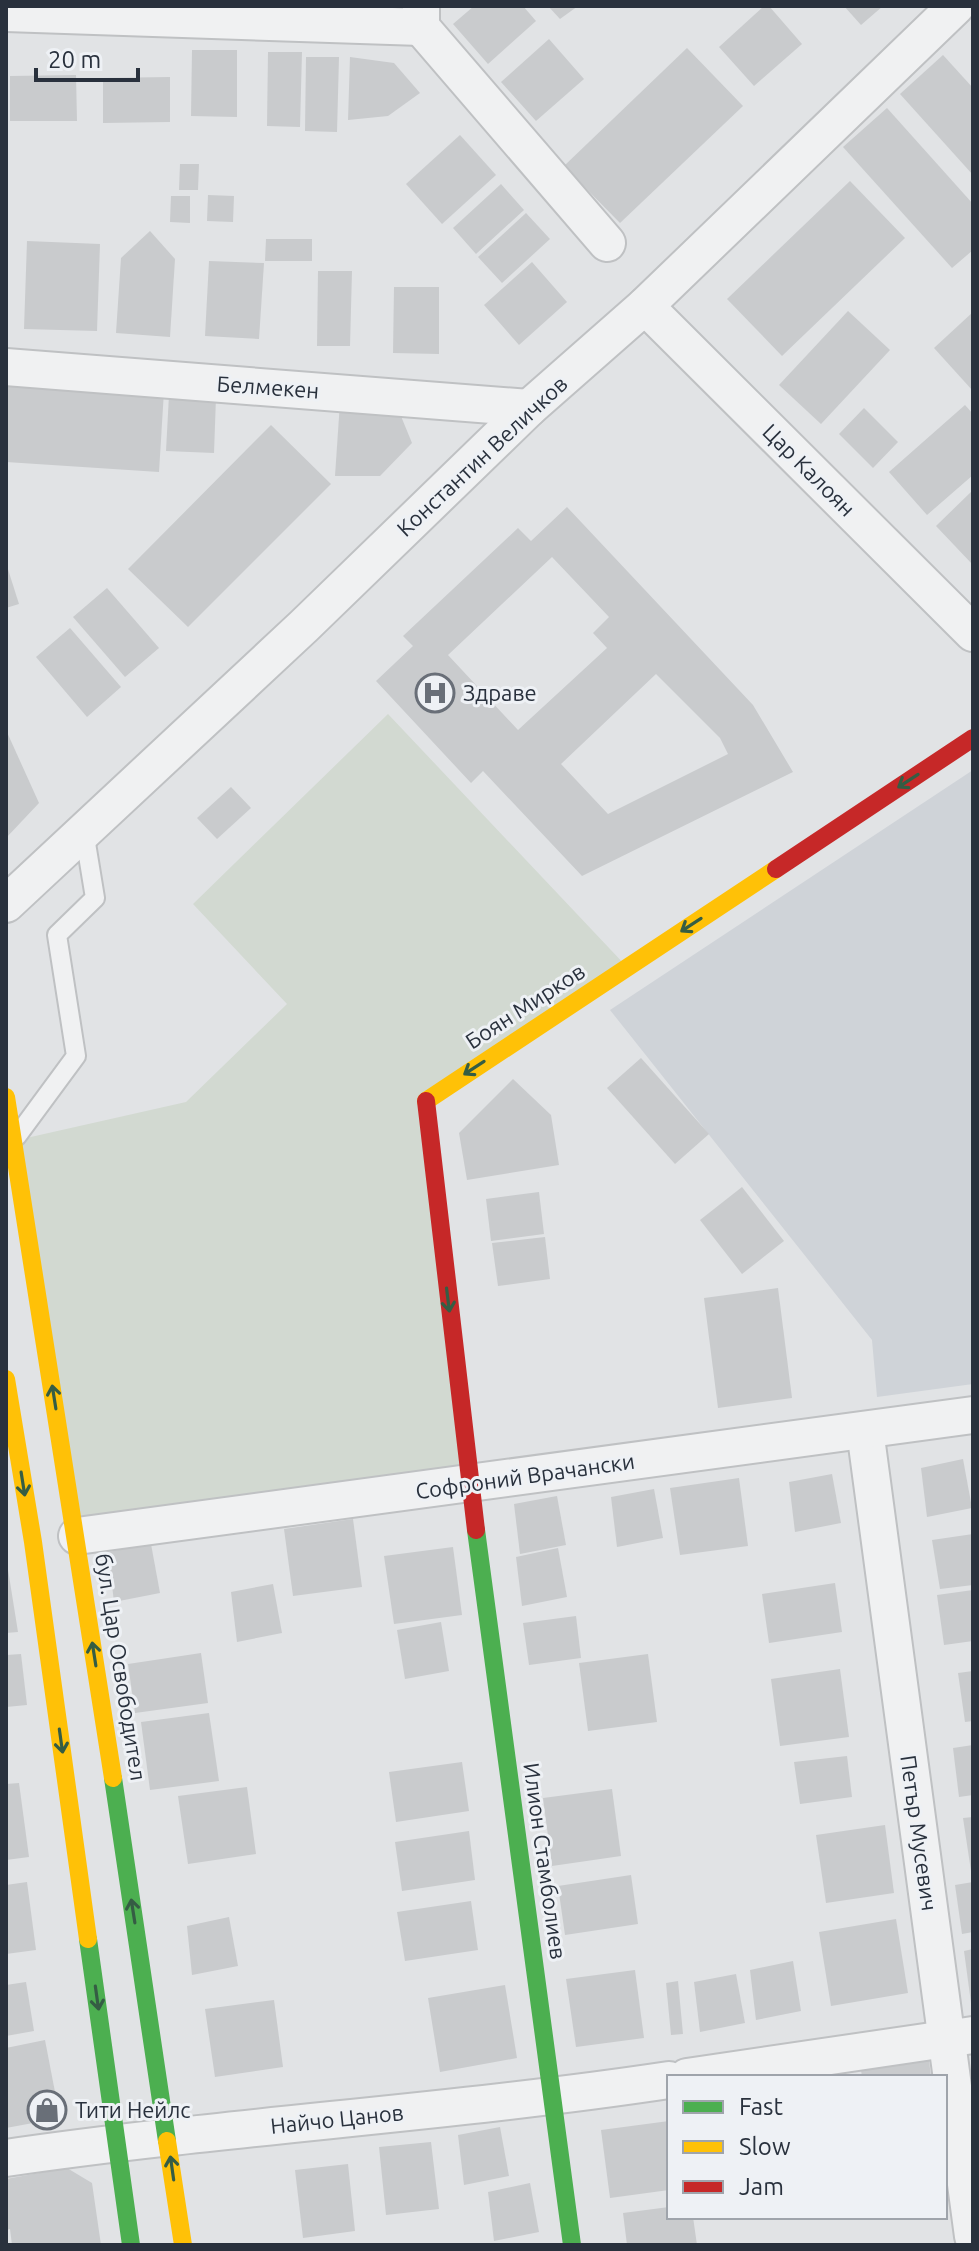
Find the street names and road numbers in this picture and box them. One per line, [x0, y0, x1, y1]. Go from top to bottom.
street label: Белмекен [216, 370, 320, 403]
street label: Константин Величков [391, 370, 572, 541]
street label: Цар Калоян [758, 418, 861, 521]
street label: Боян Мирков [460, 958, 589, 1053]
street label: Софроний Врачански [414, 1448, 636, 1503]
street label: бул. Цар Освободител [91, 1551, 152, 1782]
street label: Петър Мусевич [896, 1753, 943, 1912]
street label: Илион Стамболиев [519, 1761, 572, 1961]
street label: Найчо Цанов [269, 2099, 405, 2138]

